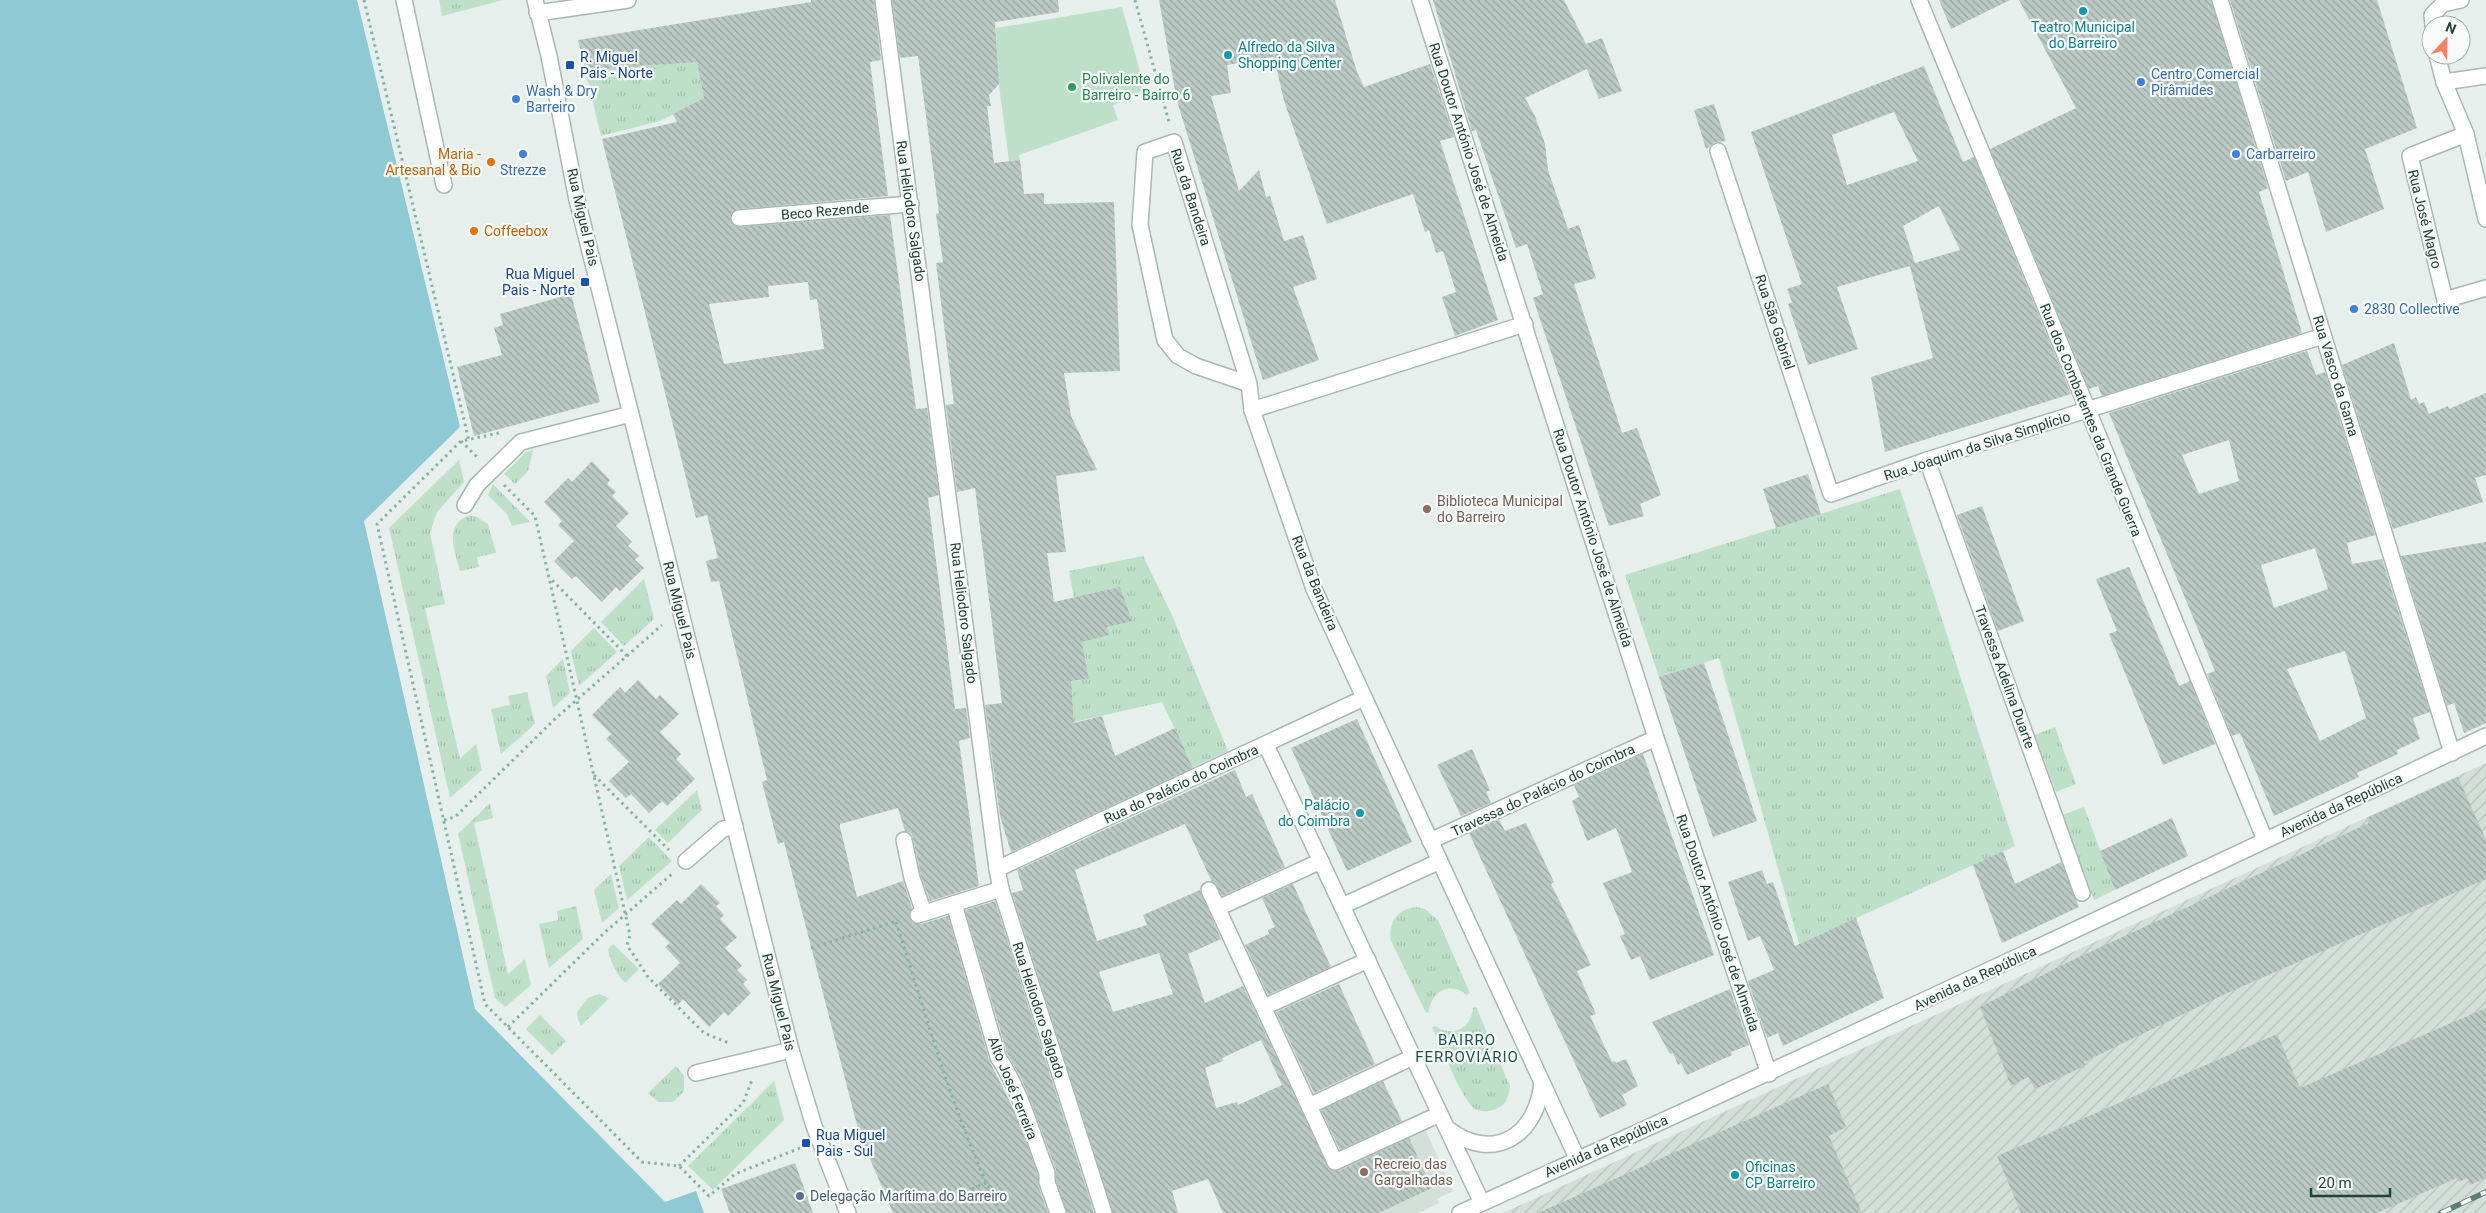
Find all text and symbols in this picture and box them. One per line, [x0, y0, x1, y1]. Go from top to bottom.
marker: Teatro Municipal do Barreiro [2077, 5, 2089, 17]
north arrow [2421, 15, 2471, 65]
place label: Teatro Municipal do Barreiro [2031, 19, 2135, 51]
text: N [2443, 19, 2458, 37]
place label: Alfredo da Silva Shopping Center [1238, 39, 1341, 71]
street label: Rua Doutor António José de Almeida [1426, 41, 1512, 263]
place label: R. Miguel Pais - Norte [580, 49, 653, 81]
marker: Alfredo da Silva Shopping Center [1222, 49, 1234, 61]
marker: R. Miguel Pais - Norte [564, 59, 576, 71]
place label: Centro Comercial Pirâmides [2151, 66, 2259, 98]
place label: Polivalente do Barreiro - Bairro 6 [1082, 71, 1190, 103]
marker: Centro Comercial Pirâmides [2135, 76, 2147, 88]
marker: Polivalente do Barreiro - Bairro 6 [1066, 81, 1078, 93]
place label: Wash & Dry Barreiro [526, 83, 597, 115]
marker: Wash & Dry Barreiro [510, 93, 522, 105]
street label: Rua Heliodoro Salgado [893, 139, 929, 283]
place label: Maria - Artesanal & Bio [385, 146, 481, 178]
street label: Rua da Bandeira [1168, 146, 1214, 248]
place label: Carbarreiro [2246, 146, 2316, 162]
marker: Strezze [517, 148, 529, 160]
marker: Carbarreiro [2230, 148, 2242, 160]
marker: Maria - Artesanal & Bio [485, 156, 497, 168]
place label: Strezze [500, 162, 546, 178]
street label: Rua Miguel Pais [564, 167, 602, 267]
street label: Rua José Magro [2405, 168, 2445, 270]
street label: Beco Rezende [780, 199, 870, 223]
place label: Coffeebox [484, 223, 548, 239]
marker: Coffeebox [468, 225, 480, 237]
place label: Rua Miguel Pais - Norte [502, 266, 575, 298]
street label: Rua São Gabriel [1752, 273, 1798, 371]
marker: Rua Miguel Pais - Norte [579, 276, 591, 288]
street label: Rua dos Combatentes da Grande Guerra [2037, 301, 2145, 539]
place label: 2830 Collective [2364, 301, 2460, 317]
marker: 2830 Collective [2348, 303, 2360, 315]
street label: Rua Vasco da Gama [2310, 314, 2362, 438]
street label: Rua Joaquim da Silva Simplício [1882, 408, 2072, 484]
street label: Rua Doutor António José de Almeida [1550, 427, 1636, 649]
place label: Biblioteca Municipal do Barreiro [1437, 493, 1563, 525]
marker: Biblioteca Municipal do Barreiro [1421, 503, 1433, 515]
street label: Rua da Bandeira [1289, 533, 1341, 633]
street label: Rua Heliodoro Salgado [947, 541, 981, 685]
street label: Rua Miguel Pais [660, 560, 700, 660]
street label: Travessa Adelina Duarte [1972, 603, 2038, 751]
street label: Travessa do Palácio do Coimbra [1449, 740, 1637, 840]
street label: Rua do Palácio do Coimbra [1101, 741, 1261, 827]
street label: Avenida da República [2277, 770, 2405, 840]
place label: Palácio do Coimbra [1278, 797, 1350, 829]
marker: Palácio do Coimbra [1354, 807, 1366, 819]
street label: Rua Doutor António José de Almeida [1673, 812, 1763, 1034]
street label: Rua Heliodoro Salgado [1009, 940, 1069, 1080]
street label: Avenida da República [1911, 943, 2039, 1013]
street label: Rua Miguel Pais [759, 952, 799, 1052]
district label: BAIRRO FERROVIÁRIO [1415, 1031, 1519, 1066]
street label: Alto José Ferreira [985, 1034, 1041, 1142]
street label: Avenida da República [1542, 1112, 1670, 1180]
place label: Rua Miguel Pais - Sul [816, 1127, 885, 1159]
marker: Rua Miguel Pais - Sul [800, 1137, 812, 1149]
place label: Recreio das Gargalhadas [1374, 1156, 1453, 1188]
place label: Oficinas CP Barreiro [1745, 1159, 1816, 1191]
marker: Recreio das Gargalhadas [1358, 1166, 1370, 1178]
scale bar [2311, 1166, 2390, 1198]
marker: Oficinas CP Barreiro [1729, 1169, 1741, 1181]
text: 20 m [2318, 1174, 2352, 1192]
place label: Delegação Marítima do Barreiro [810, 1188, 1007, 1204]
marker: Delegação Marítima do Barreiro [794, 1190, 806, 1202]

